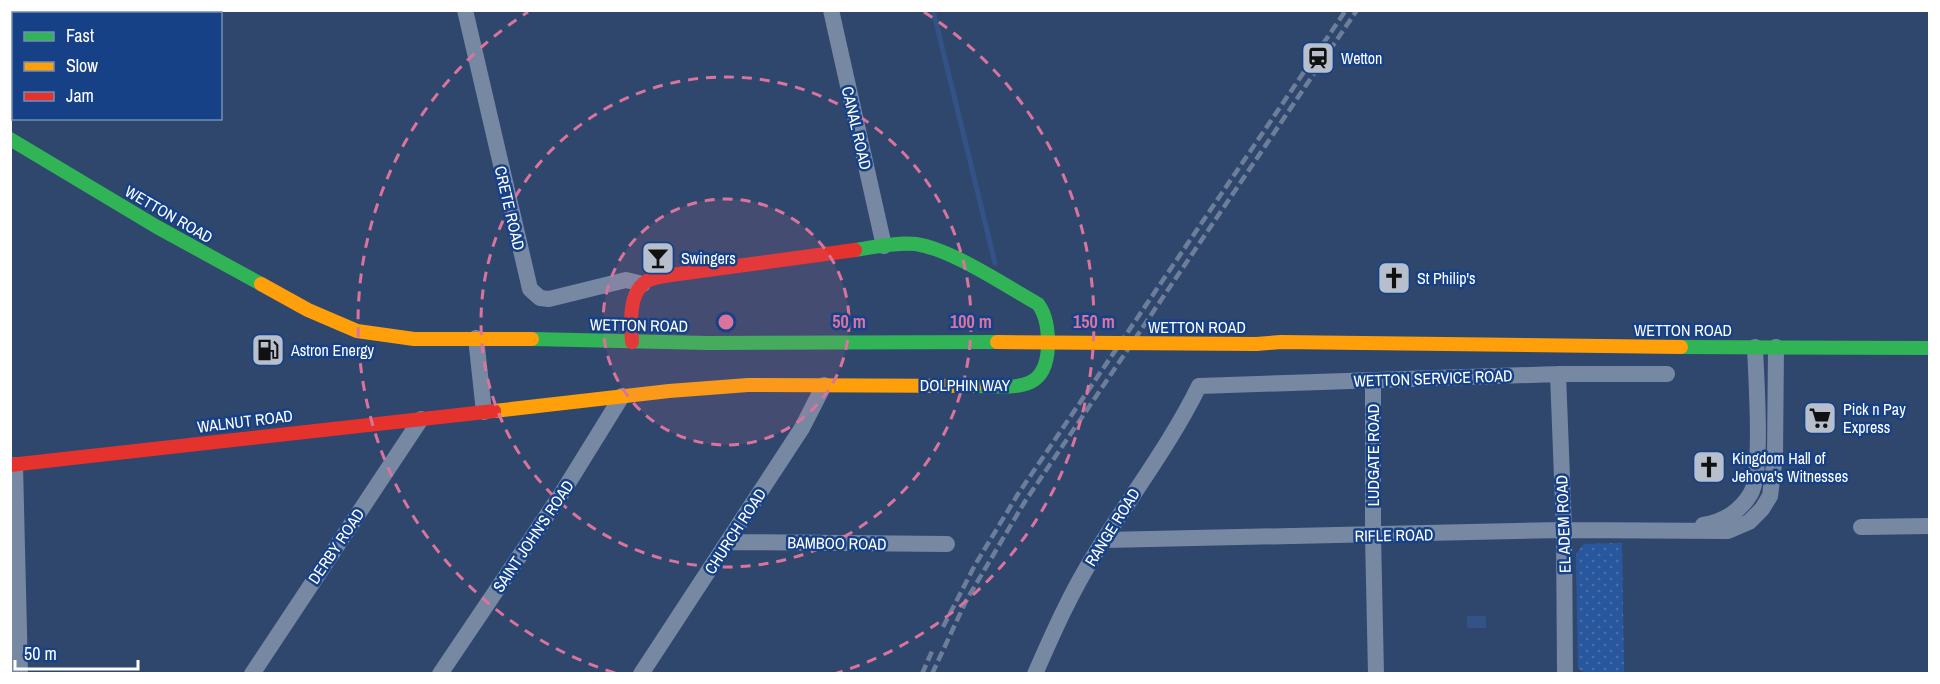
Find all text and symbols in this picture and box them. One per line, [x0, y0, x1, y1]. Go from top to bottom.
legend [12, 12, 222, 120]
text: Fast [66, 23, 94, 48]
station icon: Wetton [1300, 40, 1336, 76]
place label: Wetton [1341, 47, 1382, 69]
text: Slow [66, 53, 98, 78]
text: Jam [66, 83, 94, 108]
street label: CANAL ROAD [837, 84, 877, 172]
street label: CRETE ROAD [490, 164, 530, 252]
street label: WETTON ROAD [121, 180, 217, 248]
bar icon: Swingers [640, 240, 676, 276]
place label: Swingers [681, 247, 736, 269]
church icon: St Philip's [1376, 260, 1412, 296]
place label: St Philip's [1417, 267, 1476, 289]
text: 50 m [832, 309, 866, 334]
text: 100 m [950, 309, 992, 334]
text: 150 m [1073, 309, 1115, 334]
centre of rings [716, 312, 736, 332]
street label: WETTON ROAD [590, 313, 688, 337]
street label: WETTON ROAD [1148, 316, 1246, 338]
street label: WETTON ROAD [1634, 319, 1732, 341]
fuel station icon: Astron Energy [250, 332, 286, 368]
place label: Astron Energy [290, 339, 375, 361]
street label: WETTON SERVICE ROAD [1353, 364, 1513, 392]
street label: DOLPHIN WAY [920, 374, 1010, 396]
place label: Pick n Pay Express [1843, 398, 1906, 438]
supermarket icon: Pick n Pay Express [1802, 400, 1838, 436]
street label: WALNUT ROAD [196, 404, 294, 438]
street label: LUDGATE ROAD [1362, 404, 1384, 506]
place label: Kingdom Hall of Jehova's Witnesses [1732, 447, 1848, 487]
church icon: Kingdom Hall of Jehova's Witnesses [1691, 449, 1727, 485]
street label: EL ADEM ROAD [1550, 475, 1576, 573]
street label: SAINT JOHN'S ROAD [487, 476, 579, 596]
street label: CHURCH ROAD [699, 484, 771, 578]
street label: RANGE ROAD [1079, 484, 1145, 570]
street label: DERBY ROAD [303, 504, 369, 588]
street label: RIFLE ROAD [1354, 523, 1434, 547]
street label: BAMBOO ROAD [787, 531, 887, 555]
scale bar [15, 633, 138, 671]
text: 50 m [24, 641, 57, 666]

